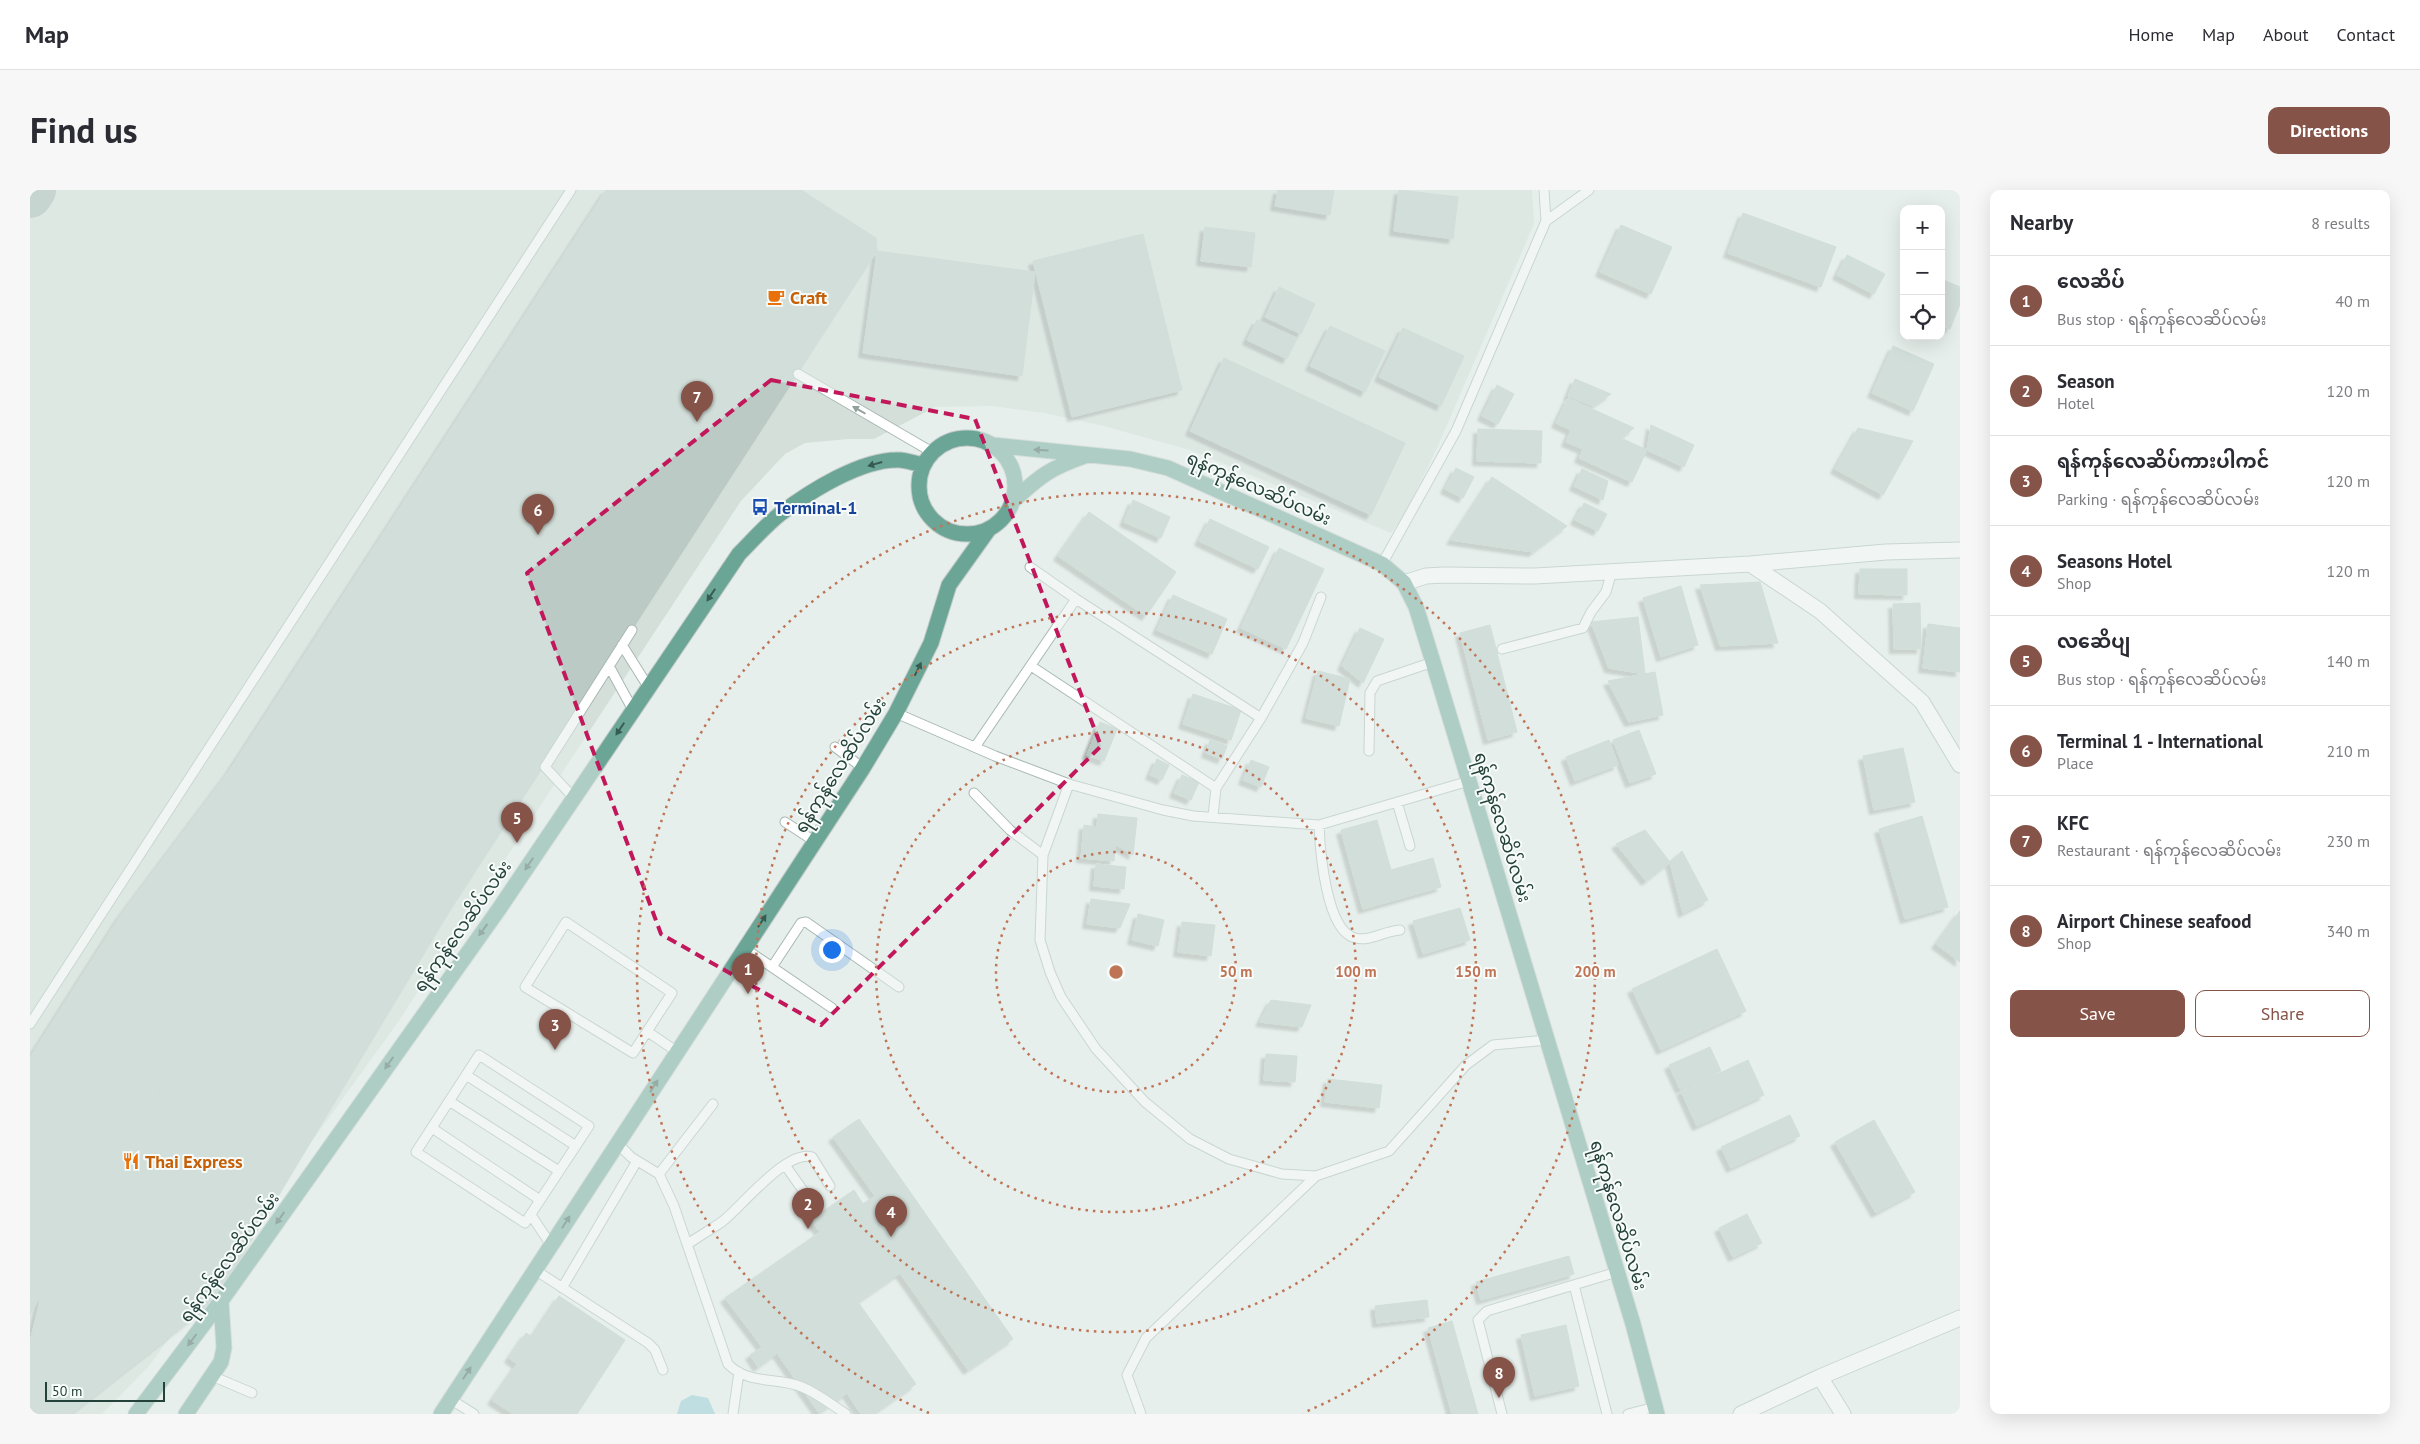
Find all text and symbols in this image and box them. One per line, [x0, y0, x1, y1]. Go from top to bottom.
text: Map [25, 19, 69, 50]
text: Home [2128, 23, 2174, 46]
text: Map [2202, 23, 2235, 46]
text: About [2263, 23, 2309, 46]
text: Contact [2337, 23, 2395, 46]
text: Find us [30, 107, 138, 153]
button: Directions [2268, 107, 2390, 154]
map controls [1900, 205, 1945, 340]
button: + [1900, 205, 1945, 250]
text: Nearby [2010, 209, 2073, 236]
text: 8 results [2311, 213, 2370, 233]
button: − [1900, 250, 1945, 295]
text: လေဆိပ် [2057, 269, 2125, 293]
place label: Craft [790, 286, 828, 309]
cafe icon: Craft [766, 287, 786, 307]
text: 1 [2021, 291, 2031, 311]
text: 40 m [2335, 291, 2370, 311]
button: locate [1900, 295, 1945, 340]
text: Bus stop · ရန်ကုန်လေဆိပ်လမ်း [2057, 309, 2266, 329]
text: Season [2057, 369, 2115, 393]
pin: 7 [681, 381, 713, 422]
text: 2 [2021, 381, 2031, 401]
text: 120 m [2327, 381, 2370, 401]
text: Hotel [2057, 393, 2094, 413]
one-way arrow [852, 406, 867, 414]
street label: ရန်ကုန်လေဆိပ်လမ်း [1182, 444, 1336, 534]
one-way arrow [1033, 446, 1049, 454]
text: ရန်ကုန်လေဆိပ်ကားပါကင် [2057, 449, 2269, 473]
one-way arrow [867, 461, 882, 469]
text: 3 [2021, 471, 2031, 491]
text: 120 m [2327, 471, 2370, 491]
text: Parking · ရန်ကုန်လေဆိပ်လမ်း [2057, 489, 2259, 509]
pin: 6 [522, 494, 554, 535]
place label: Terminal-1 [774, 496, 857, 519]
bus stop icon: Terminal-1 [750, 497, 770, 517]
text: Seasons Hotel [2057, 549, 2172, 573]
text: 4 [2021, 561, 2031, 581]
text: 120 m [2327, 561, 2370, 581]
text: Shop [2057, 573, 2091, 593]
one-way arrow [706, 588, 716, 601]
text: လဆေိပျ [2057, 629, 2130, 653]
text: 5 [2021, 651, 2031, 671]
text: 140 m [2327, 651, 2370, 671]
one-way arrow [914, 662, 922, 677]
text: Bus stop · ရန်ကုန်လေဆိပ်လမ်း [2057, 669, 2266, 689]
street label: ရန်ကုန်လေဆိပ်လမ်း [787, 692, 894, 839]
one-way arrow [615, 723, 625, 736]
text: Terminal 1 - International [2057, 729, 2263, 753]
text: 6 [2021, 741, 2031, 761]
text: 210 m [2327, 741, 2370, 761]
street label: ရန်ကုန်လေဆိပ်လမ်း [1465, 749, 1539, 906]
text: Place [2057, 753, 2094, 773]
pin: 5 [501, 802, 533, 843]
text: KFC [2057, 811, 2089, 835]
text: 7 [2021, 831, 2031, 851]
text: 230 m [2327, 831, 2370, 851]
text: Restaurant · ရန်ကုန်လေဆိပ်လမ်း [2057, 840, 2281, 860]
street label: ရန်ကုန်လေဆိပ်လမ်း [406, 854, 519, 999]
one-way arrow [524, 857, 534, 871]
text: Airport Chinese seafood [2057, 909, 2252, 933]
one-way arrow [757, 914, 767, 927]
text: 8 [2021, 921, 2031, 941]
text: 340 m [2327, 921, 2370, 941]
one-way arrow [478, 923, 488, 937]
text: Shop [2057, 933, 2091, 953]
your location [819, 937, 845, 963]
pin: 1 [732, 953, 764, 994]
text: 50 m [1220, 962, 1252, 981]
text: 100 m [1335, 962, 1377, 981]
text: 150 m [1455, 962, 1497, 981]
text: 200 m [1574, 962, 1616, 981]
centre of rings [1107, 963, 1125, 981]
button: Save [2010, 990, 2185, 1037]
button: Share [2195, 990, 2370, 1037]
pin: 3 [539, 1009, 571, 1050]
one-way arrow [384, 1056, 394, 1070]
one-way arrow [649, 1079, 658, 1092]
street label: ရန်ကုန်လေဆိပ်လမ်း [1581, 1137, 1655, 1294]
place label: Thai Express [145, 1150, 243, 1173]
restaurant icon: Thai Express [121, 1151, 141, 1171]
street label: ရန်ကုန်လေဆိပ်လမ်း [172, 1186, 287, 1329]
pin: 2 [792, 1188, 824, 1229]
pin: 4 [875, 1196, 907, 1237]
one-way arrow [275, 1211, 285, 1224]
one-way arrow [561, 1216, 570, 1229]
one-way arrow [186, 1333, 197, 1346]
pin: 8 [1483, 1357, 1515, 1398]
one-way arrow [463, 1366, 472, 1380]
scale bar [45, 1379, 165, 1402]
text: 50 m [52, 1382, 82, 1400]

